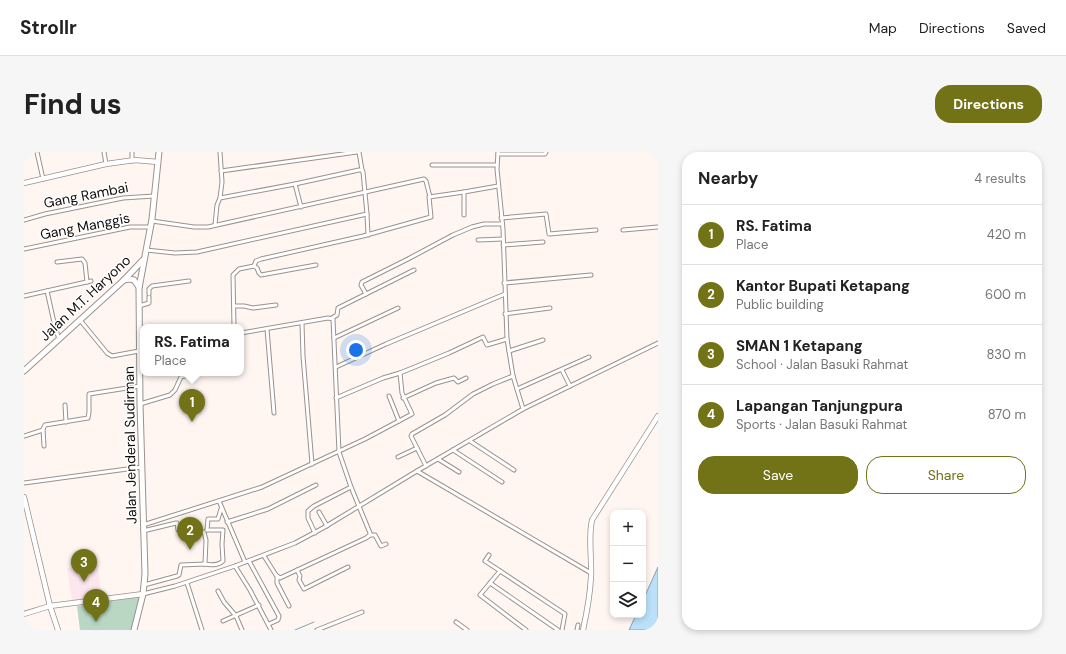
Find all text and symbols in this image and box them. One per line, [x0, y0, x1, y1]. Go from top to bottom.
text: Strollr [20, 15, 77, 40]
text: Map [869, 19, 897, 37]
text: Directions [919, 19, 985, 37]
text: Saved [1007, 19, 1046, 37]
button: Directions [935, 85, 1042, 123]
text: Find us [24, 86, 122, 123]
text: Nearby [698, 167, 758, 189]
text: 4 results [974, 170, 1026, 187]
street label: Gang Rambai [42, 178, 130, 212]
street label: Gang Manggis [38, 208, 132, 244]
text: RS. Fatima [736, 216, 812, 236]
text: 1 [709, 226, 713, 243]
text: 420 m [987, 226, 1026, 243]
text: Place [736, 236, 768, 253]
street label: Jalan M.T. Haryono [36, 251, 134, 345]
text: Kantor Bupati Ketapang [736, 276, 910, 296]
text: 2 [707, 286, 715, 303]
text: 600 m [985, 286, 1026, 303]
text: Public building [736, 296, 824, 313]
popup [140, 324, 244, 376]
text: RS. Fatima [154, 332, 230, 352]
text: SMAN 1 Ketapang [736, 336, 863, 356]
your location [346, 340, 366, 360]
text: 3 [707, 346, 715, 363]
text: 830 m [986, 346, 1026, 363]
text: Place [154, 352, 186, 369]
text: School · Jalan Basuki Rahmat [736, 356, 908, 373]
street label: Jalan Jenderal Sudirman [120, 366, 140, 524]
pin: 1 [179, 389, 205, 422]
text: Lapangan Tanjungpura [736, 396, 903, 416]
text: 4 [707, 406, 715, 423]
text: 870 m [988, 406, 1026, 423]
text: Sports · Jalan Basuki Rahmat [736, 416, 907, 433]
button: Save [698, 456, 858, 494]
button: Share [866, 456, 1026, 494]
map controls [610, 510, 646, 618]
button: + [610, 510, 646, 546]
pin: 2 [177, 517, 203, 550]
button: − [610, 546, 646, 582]
pin: 3 [71, 549, 97, 582]
button: layers [610, 582, 646, 618]
pin: 4 [83, 589, 109, 622]

